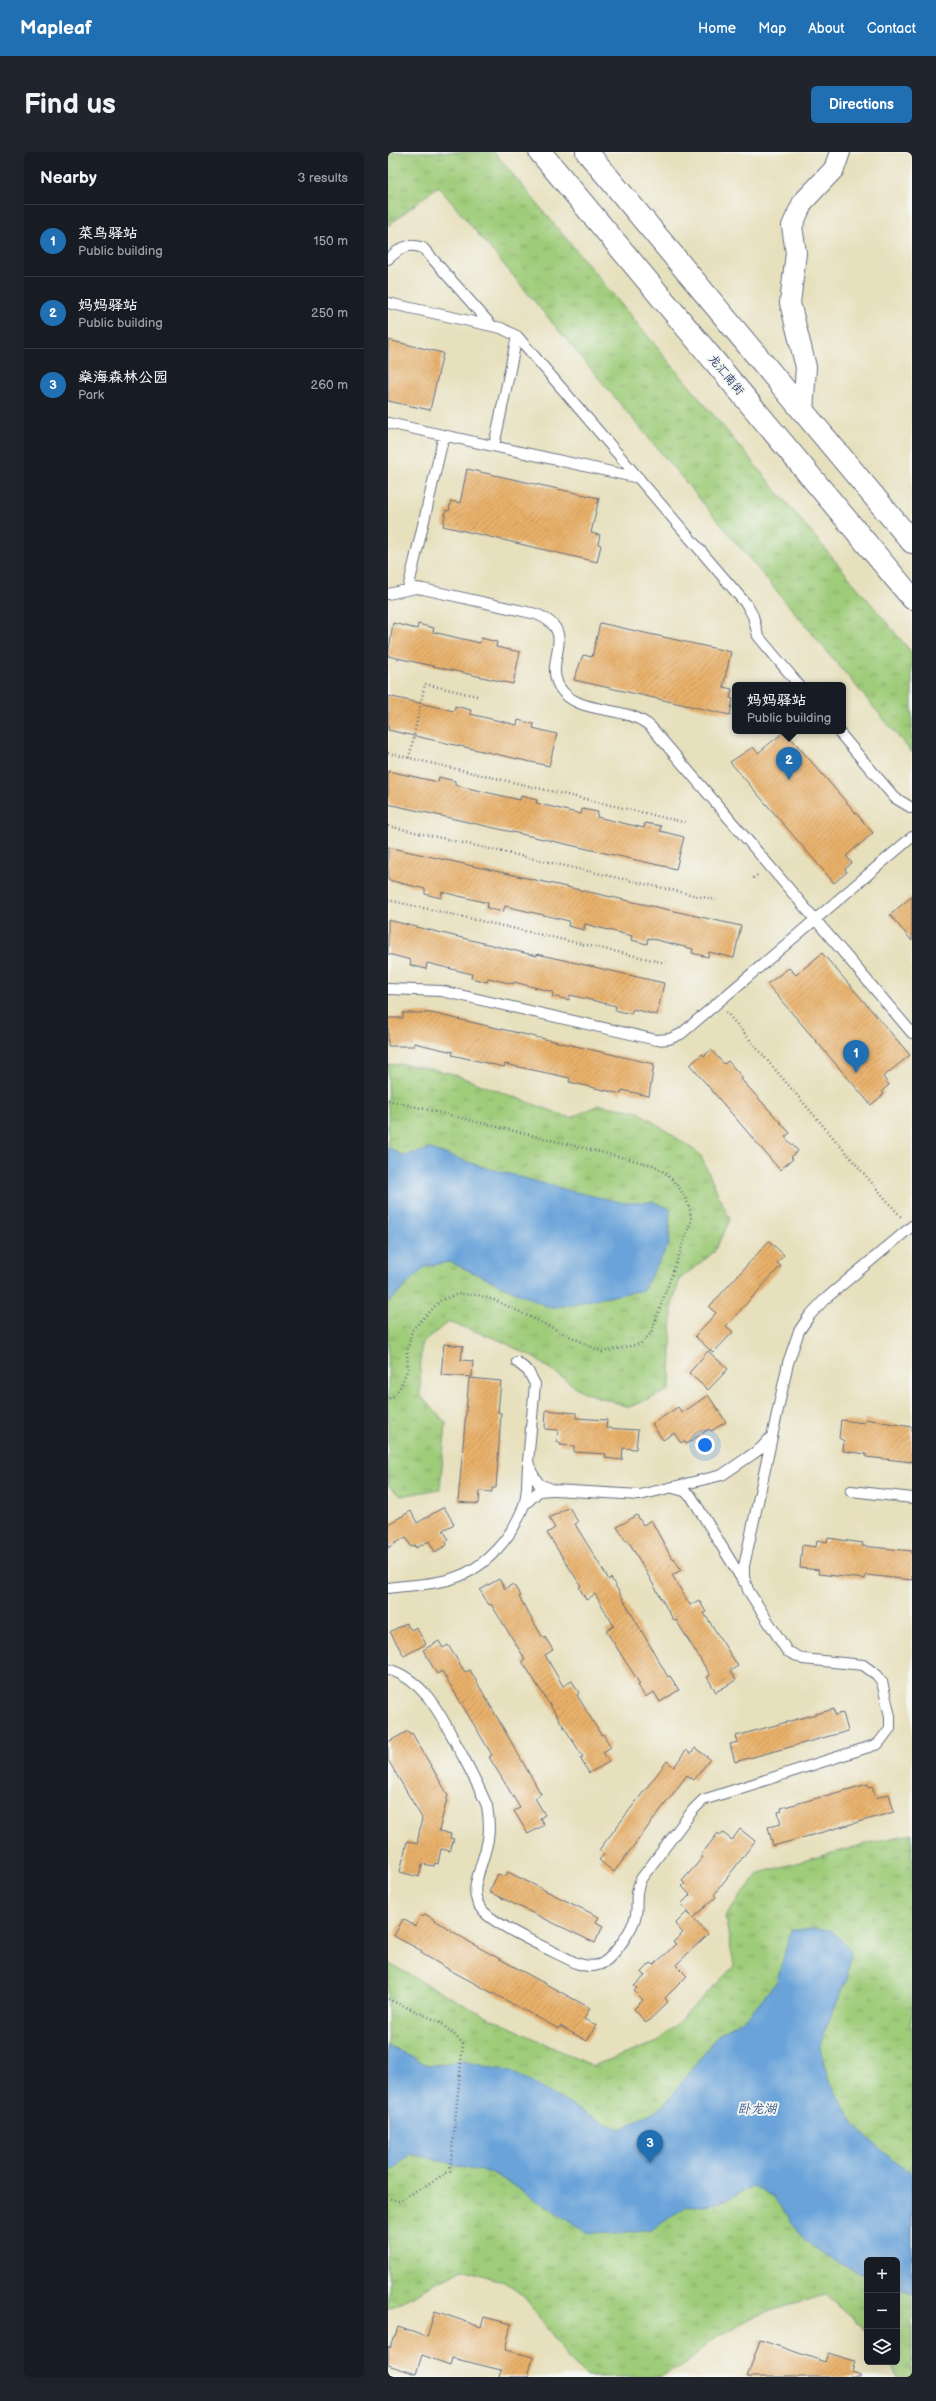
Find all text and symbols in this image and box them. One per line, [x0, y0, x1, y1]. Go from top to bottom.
text: Mapleaf [20, 17, 92, 40]
text: Home [698, 20, 736, 37]
text: Map [758, 20, 786, 37]
text: About [808, 20, 845, 37]
text: Contact [867, 20, 916, 37]
button: Directions [811, 86, 912, 123]
text: Find us [24, 88, 116, 121]
text: Nearby [40, 168, 97, 188]
text: 3 results [297, 170, 348, 186]
text: 菜鸟驿站 [78, 224, 138, 243]
text: 1 [50, 233, 56, 249]
text: 150 m [314, 233, 348, 249]
text: Public building [78, 243, 163, 259]
text: 妈妈驿站 [78, 296, 138, 315]
text: 2 [49, 305, 57, 321]
text: 250 m [311, 305, 348, 321]
text: Public building [78, 315, 163, 331]
street label: 龙汇南街 [705, 352, 747, 398]
text: 燊海森林公园 [78, 368, 168, 387]
text: 3 [49, 377, 57, 393]
text: 260 m [310, 377, 348, 393]
text: Park [78, 387, 104, 403]
popup [732, 682, 846, 734]
text: 妈妈驿站 [747, 691, 807, 710]
text: Public building [747, 710, 831, 726]
pin: 2 [776, 747, 802, 780]
pin: 1 [843, 1040, 869, 1073]
your location [695, 1435, 715, 1455]
water label: 卧龙湖 [737, 2101, 778, 2117]
pin: 3 [637, 2130, 663, 2163]
map controls [864, 2257, 900, 2365]
button: + [864, 2257, 900, 2293]
button: − [864, 2293, 900, 2329]
button: layers [864, 2329, 900, 2365]

